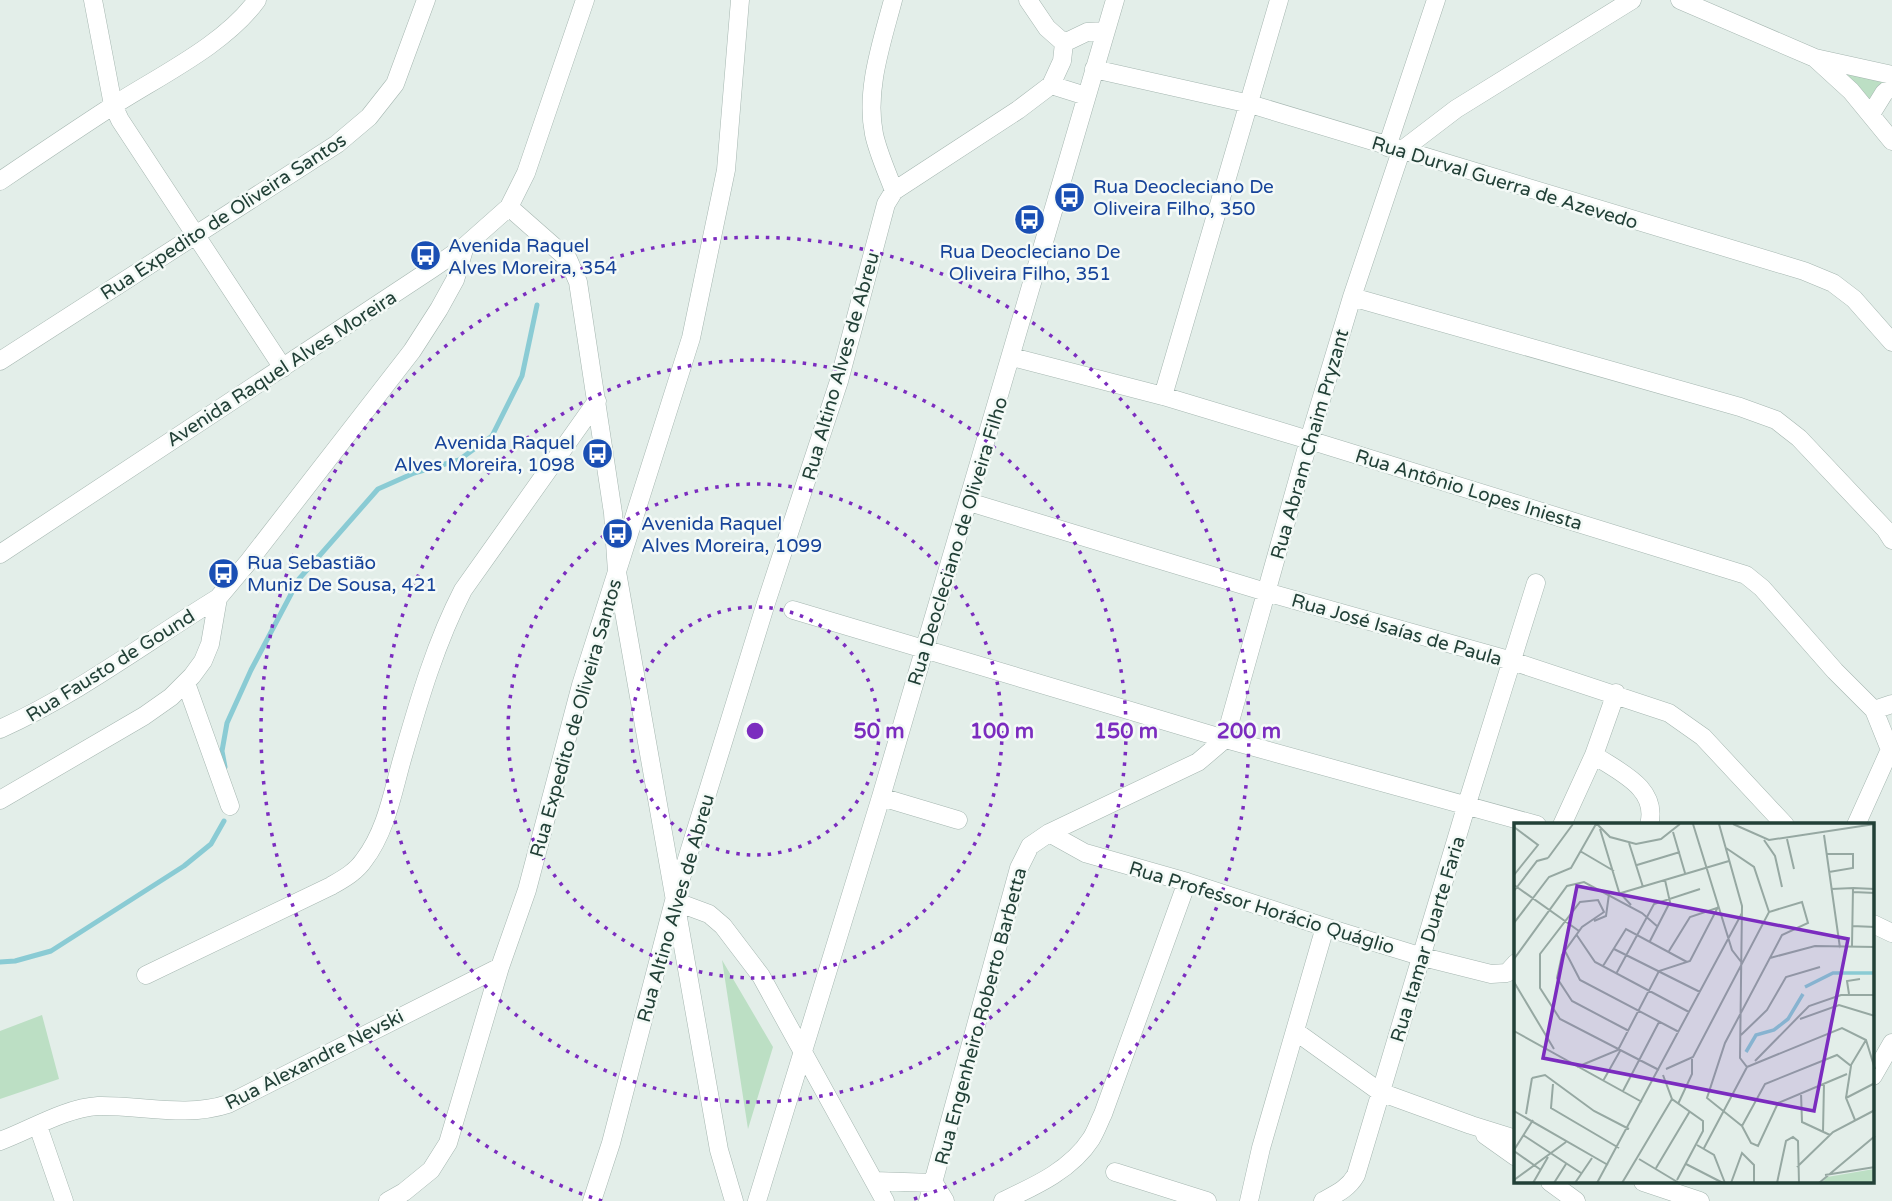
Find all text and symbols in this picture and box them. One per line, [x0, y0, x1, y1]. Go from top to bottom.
street label: Rua Expedito de Oliveira Santos [97, 129, 350, 305]
street label: Rua Durval Guerra de Azevedo [1369, 132, 1640, 234]
place label: Rua Deocleciano De Oliveira Filho, 350 [1093, 176, 1274, 220]
bus stop icon: Rua Deocleciano De Oliveira Filho, 350 [1053, 180, 1087, 214]
bus stop icon: Rua Deocleciano De Oliveira Filho, 351 [1013, 203, 1047, 237]
place label: Avenida Raquel Alves Moreira, 354 [448, 235, 617, 279]
bus stop icon: Avenida Raquel Alves Moreira, 354 [408, 239, 442, 273]
place label: Rua Deocleciano De Oliveira Filho, 351 [940, 241, 1120, 285]
street label: Rua Altino Alves de Abreu [798, 250, 884, 483]
street label: Avenida Raquel Alves Moreira [162, 286, 401, 452]
street label: Rua Abram Chaim Pryzant [1267, 327, 1353, 562]
street label: Rua Deocleciano de Oliveira Filho [903, 394, 1012, 688]
place label: Avenida Raquel Alves Moreira, 1098 [394, 432, 575, 476]
bus stop icon: Avenida Raquel Alves Moreira, 1098 [581, 436, 615, 470]
street label: Rua Antônio Lopes Iniesta [1353, 445, 1585, 535]
place label: Avenida Raquel Alves Moreira, 1099 [641, 513, 822, 557]
bus stop icon: Avenida Raquel Alves Moreira, 1099 [601, 517, 635, 551]
place label: Rua Sebastião Muniz De Sousa, 421 [247, 552, 437, 596]
bus stop icon: Rua Sebastião Muniz De Sousa, 421 [207, 556, 241, 590]
street label: Rua Expedito de Oliveira Santos [526, 577, 626, 860]
street label: Rua José Isaías de Paula [1289, 589, 1505, 671]
street label: Rua Fausto de Gound [22, 605, 199, 727]
centre of rings [743, 719, 767, 743]
text: 50 m [853, 719, 905, 744]
text: 100 m [970, 719, 1034, 744]
text: 150 m [1094, 719, 1158, 744]
text: 200 m [1217, 719, 1281, 744]
street label: Rua Altino Alves de Abreu [633, 792, 719, 1025]
inset map [1514, 823, 1874, 1184]
street label: Rua Itamar Duarte Faria [1386, 834, 1470, 1045]
street label: Rua Professor Horácio Quáglio [1126, 857, 1397, 959]
street label: Rua Engenheiro Roberto Barbetta [931, 865, 1031, 1167]
street label: Rua Alexandre Nevski [222, 1005, 407, 1114]

